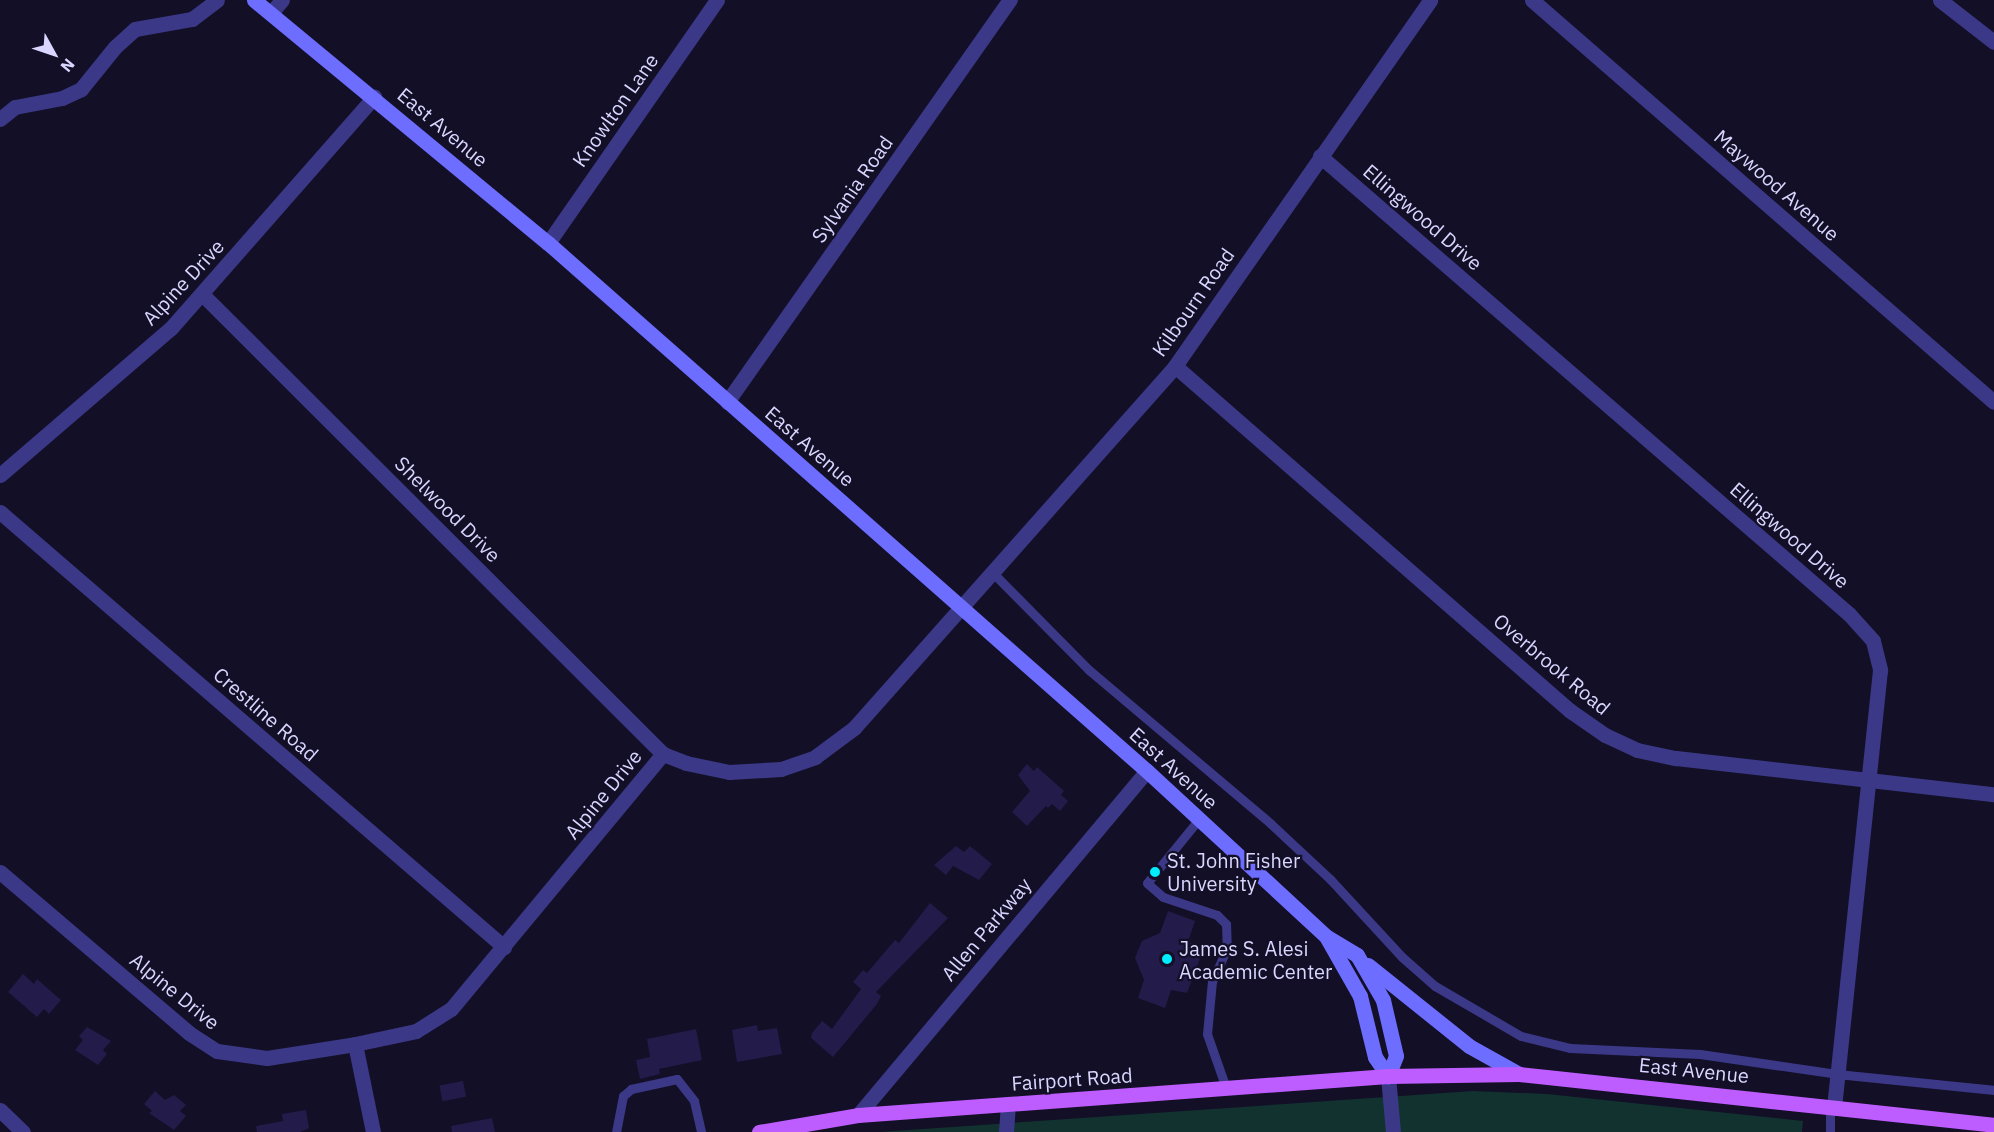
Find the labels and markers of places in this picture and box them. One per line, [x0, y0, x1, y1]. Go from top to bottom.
place label: St. John Fisher University [1167, 849, 1300, 896]
marker: St. John Fisher University [1148, 865, 1162, 879]
place label: James S. Alesi Academic Center [1179, 936, 1332, 983]
marker: James S. Alesi Academic Center [1160, 952, 1174, 966]

